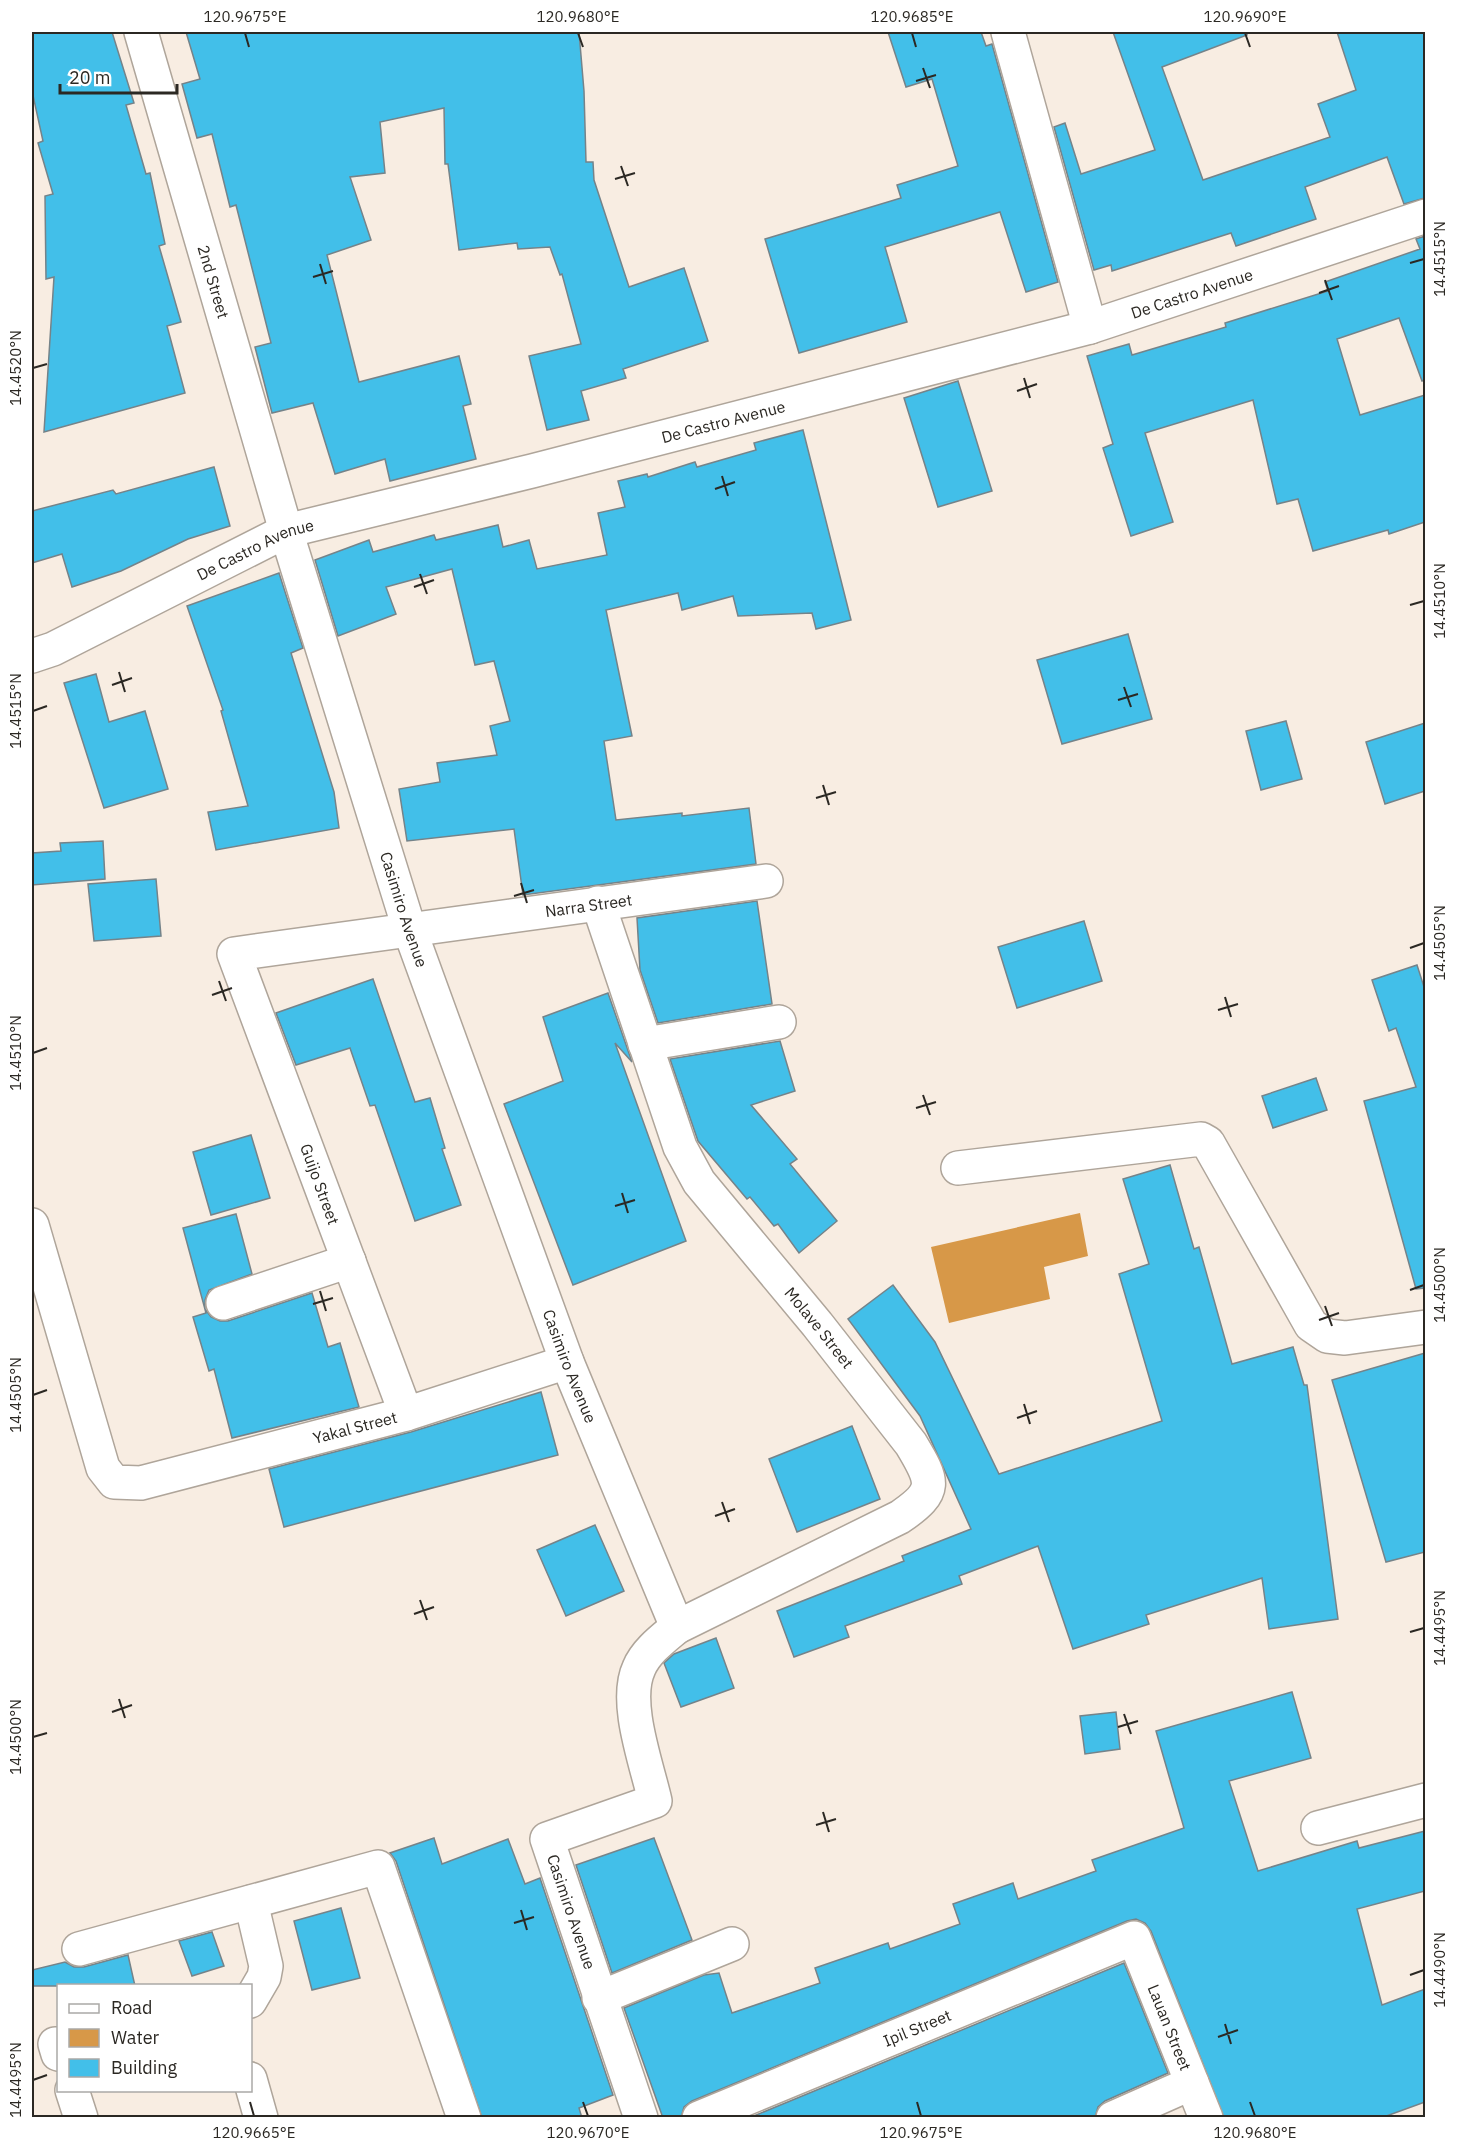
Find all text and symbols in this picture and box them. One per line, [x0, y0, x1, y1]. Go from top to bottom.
text: 120.9675°E [204, 7, 286, 26]
text: 120.9680°E [537, 7, 619, 26]
text: 120.9685°E [871, 7, 953, 26]
text: 120.9690°E [1204, 7, 1286, 26]
scale bar [60, 57, 177, 95]
text: 20 m [69, 66, 111, 89]
text: 14.4515°N [1430, 221, 1449, 297]
street label: 2nd Street [193, 243, 234, 321]
street label: De Castro Avenue [1128, 264, 1255, 323]
text: 14.4520°N [6, 330, 25, 406]
street label: De Castro Avenue [659, 396, 787, 447]
street label: De Castro Avenue [193, 515, 316, 585]
text: 14.4510°N [1430, 563, 1449, 639]
text: 14.4515°N [6, 673, 25, 749]
street label: Casimiro Avenue [376, 849, 432, 970]
street label: Narra Street [544, 889, 633, 921]
text: 14.4505°N [1430, 905, 1449, 981]
text: 14.4510°N [6, 1015, 25, 1091]
street label: Guijo Street [296, 1141, 344, 1227]
text: 14.4500°N [1430, 1247, 1449, 1323]
street label: Molave Street [780, 1283, 858, 1372]
street label: Casimiro Avenue [539, 1307, 601, 1426]
text: 14.4505°N [6, 1357, 25, 1433]
street label: Yakal Street [311, 1407, 399, 1448]
text: 14.4495°N [1430, 1590, 1449, 1666]
text: 14.4500°N [6, 1699, 25, 1775]
street label: Casimiro Avenue [543, 1852, 600, 1972]
text: 14.4490°N [1430, 1932, 1449, 2008]
street label: Lauan Street [1144, 1981, 1196, 2073]
legend [57, 1984, 252, 2092]
text: Road [111, 1996, 152, 2019]
street label: Ipil Street [880, 2005, 954, 2051]
text: Water [111, 2026, 160, 2049]
text: 14.4495°N [6, 2042, 25, 2118]
text: Building [111, 2056, 178, 2079]
text: 120.9665°E [213, 2123, 295, 2142]
text: 120.9670°E [547, 2123, 629, 2142]
text: 120.9675°E [880, 2123, 962, 2142]
text: 120.9680°E [1214, 2123, 1296, 2142]

